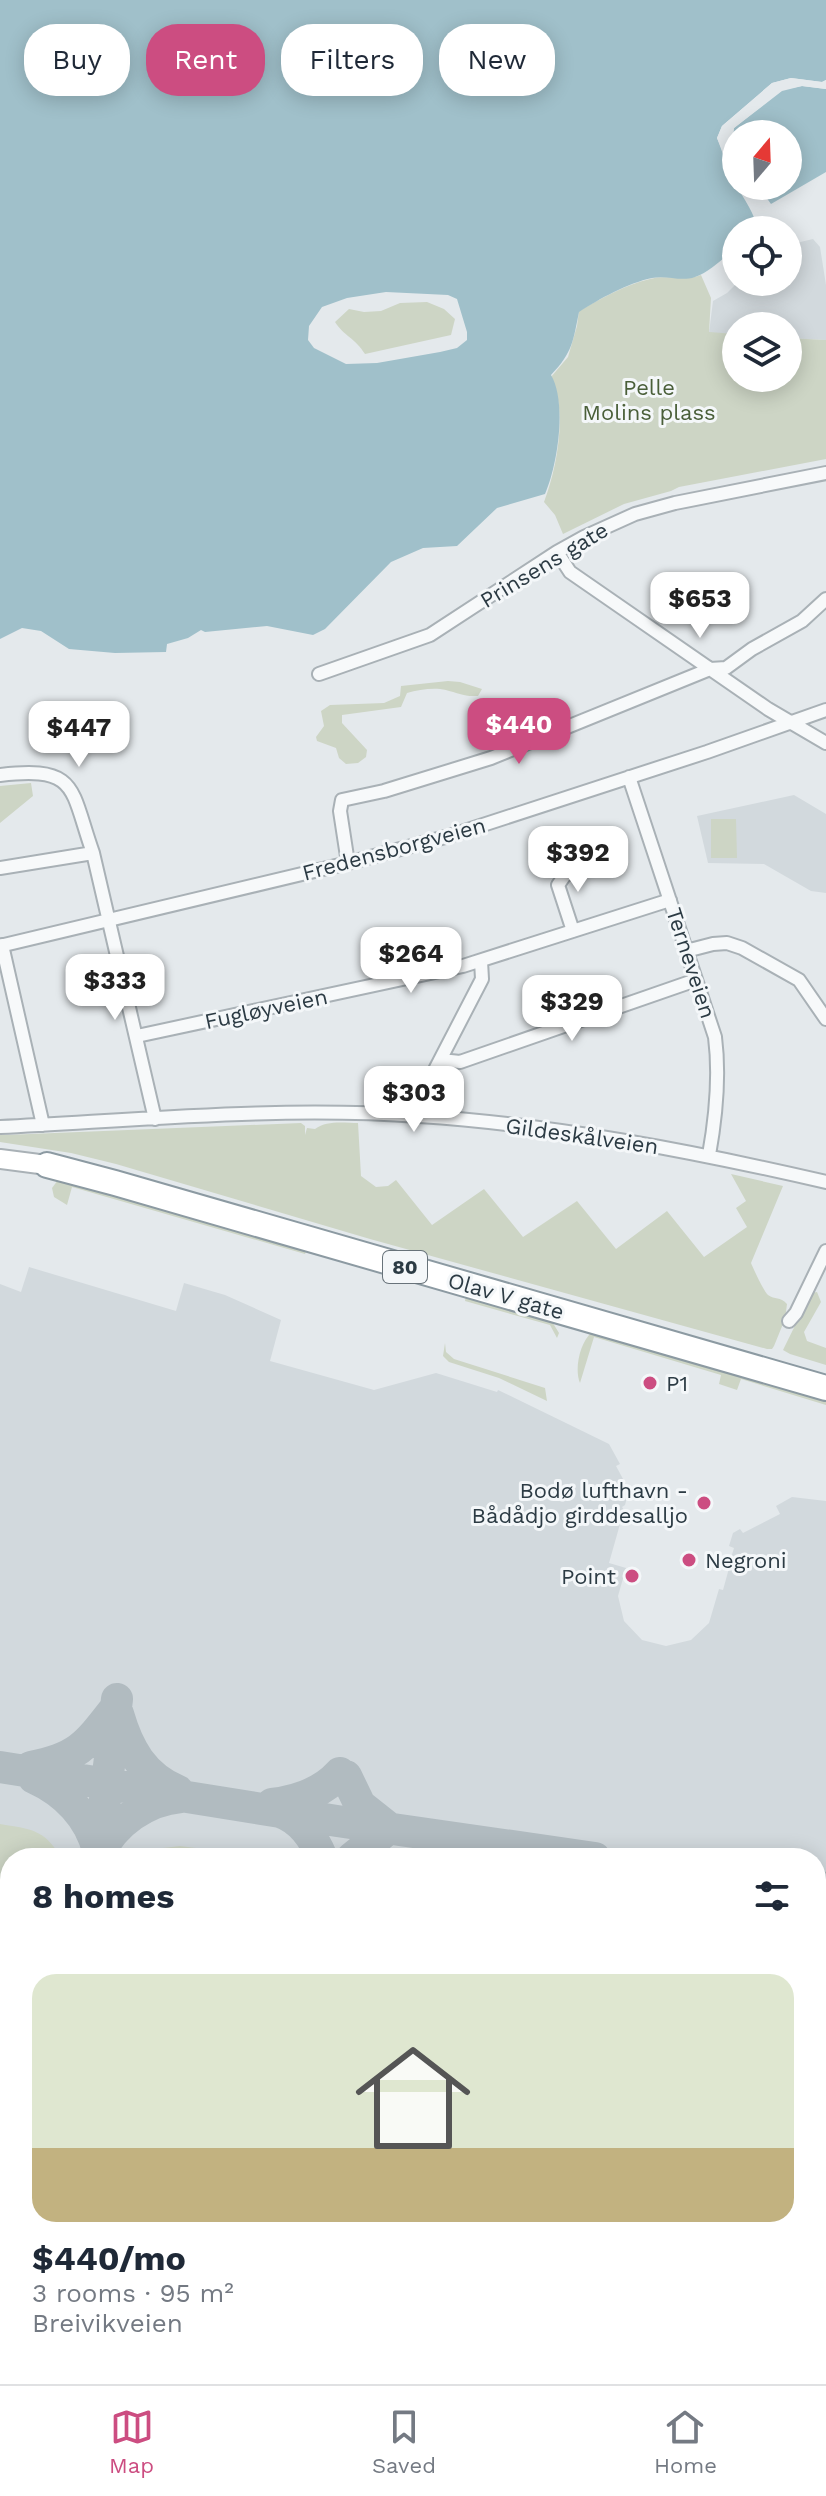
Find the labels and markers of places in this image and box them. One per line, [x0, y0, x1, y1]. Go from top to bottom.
pin: $653 [653, 572, 747, 640]
pin: $440 [472, 698, 566, 766]
pin: $447 [32, 701, 126, 769]
pin: $392 [531, 826, 625, 894]
pin: $264 [364, 927, 458, 995]
pin: $333 [68, 954, 162, 1022]
pin: $329 [525, 975, 619, 1043]
pin: $303 [367, 1066, 461, 1134]
place label: P1 [666, 1371, 688, 1396]
marker: P1 [641, 1374, 659, 1392]
place label: Bodø lufthavn - Bådådjo girddesalljo [472, 1478, 688, 1528]
marker: Bodø lufthavn - Bådådjo girddesalljo [695, 1494, 713, 1512]
place label: Negroni [705, 1548, 787, 1573]
marker: Negroni [680, 1551, 698, 1569]
place label: Point [561, 1564, 616, 1589]
marker: Point [623, 1567, 641, 1585]

